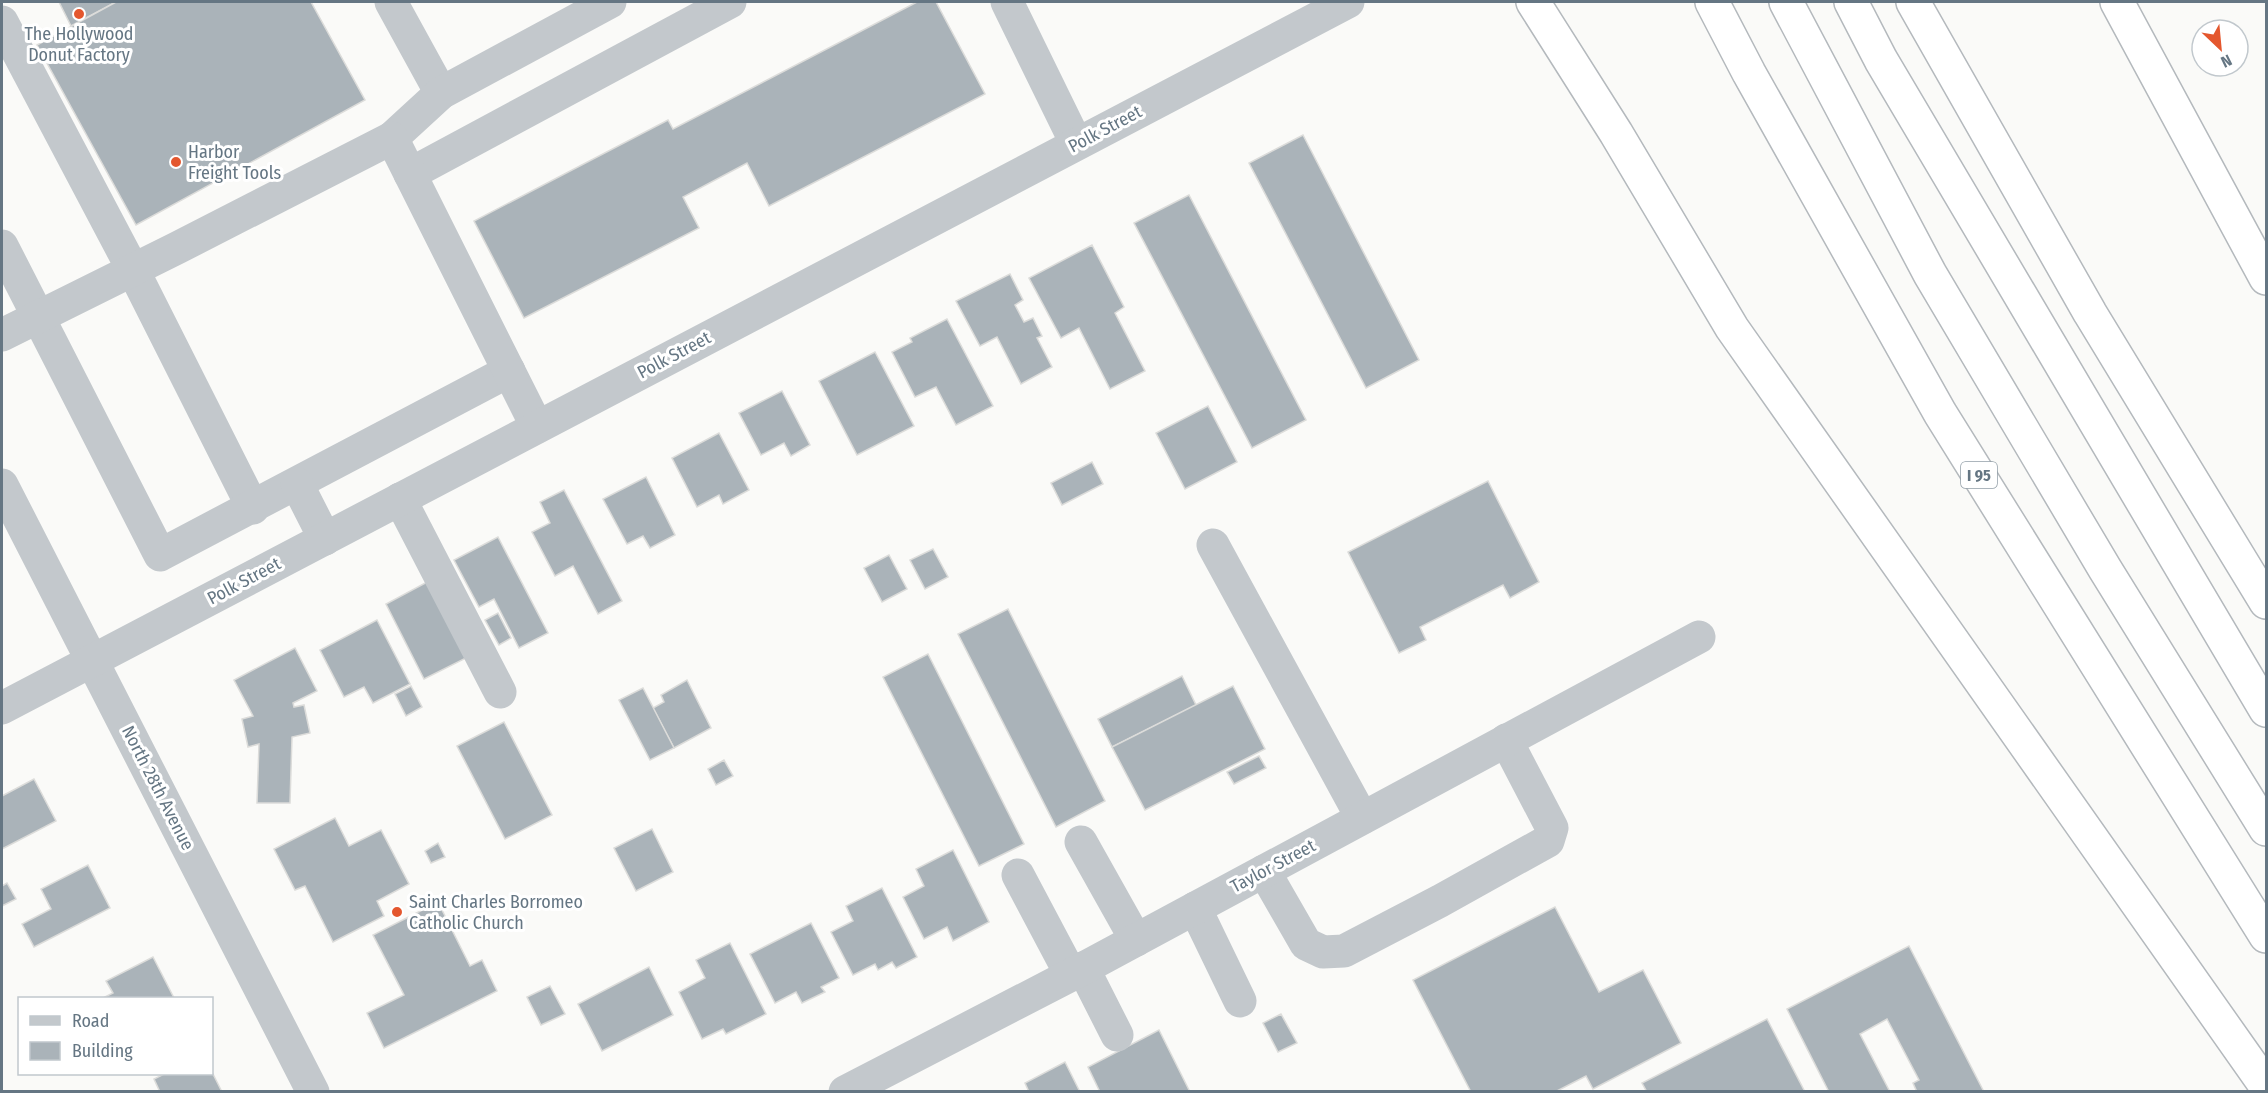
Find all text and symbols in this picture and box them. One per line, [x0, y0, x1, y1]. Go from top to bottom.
marker: The Hollywood Donut Factory [72, 7, 86, 21]
north arrow [2190, 18, 2250, 78]
place label: The Hollywood Donut Factory [24, 23, 134, 66]
text: N [2218, 50, 2235, 72]
street label: Polk Street [1065, 100, 1146, 157]
place label: Harbor Freight Tools [188, 141, 282, 184]
marker: Harbor Freight Tools [169, 155, 183, 169]
street label: Polk Street [634, 326, 715, 383]
road number: I 95 [1961, 462, 1997, 488]
street label: Polk Street [204, 552, 285, 609]
street label: North 28th Avenue [117, 722, 199, 854]
street label: Taylor Street [1227, 834, 1319, 898]
place label: Saint Charles Borromeo Catholic Church [409, 891, 583, 934]
marker: Saint Charles Borromeo Catholic Church [390, 905, 404, 919]
legend [18, 997, 213, 1075]
text: Road [72, 1010, 109, 1032]
text: Building [72, 1040, 133, 1062]

